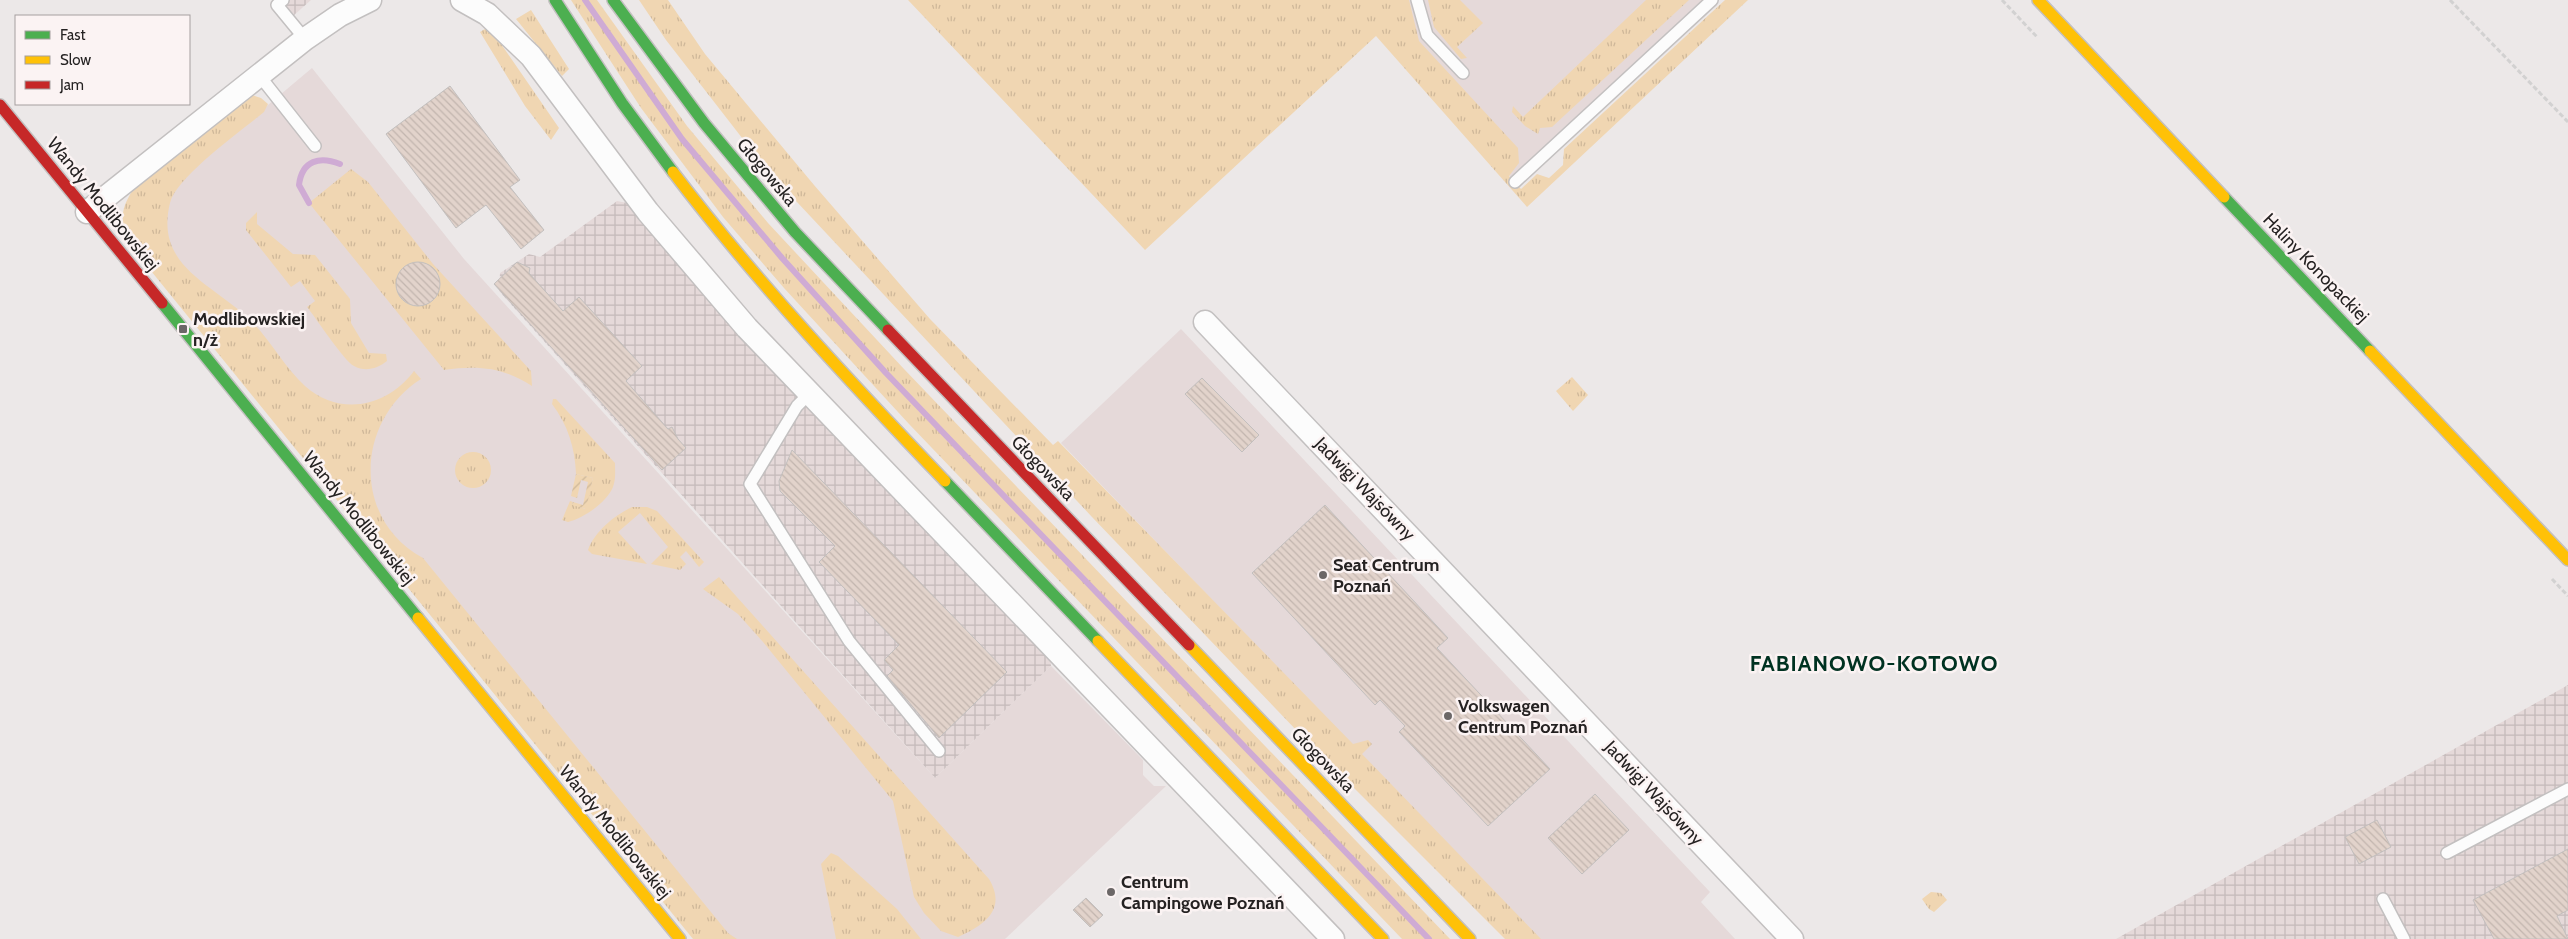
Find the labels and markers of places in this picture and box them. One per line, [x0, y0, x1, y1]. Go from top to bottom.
place label: Modlibowskiej n/ż [193, 308, 305, 351]
marker: Modlibowskiej n/ż [177, 323, 189, 335]
place label: Seat Centrum Poznań [1333, 554, 1439, 597]
marker: Seat Centrum Poznań [1317, 569, 1329, 581]
place label: Volkswagen Centrum Poznań [1458, 695, 1588, 738]
marker: Volkswagen Centrum Poznań [1442, 710, 1454, 722]
place label: Centrum Campingowe Poznań [1121, 871, 1284, 914]
marker: Centrum Campingowe Poznań [1105, 886, 1117, 898]

